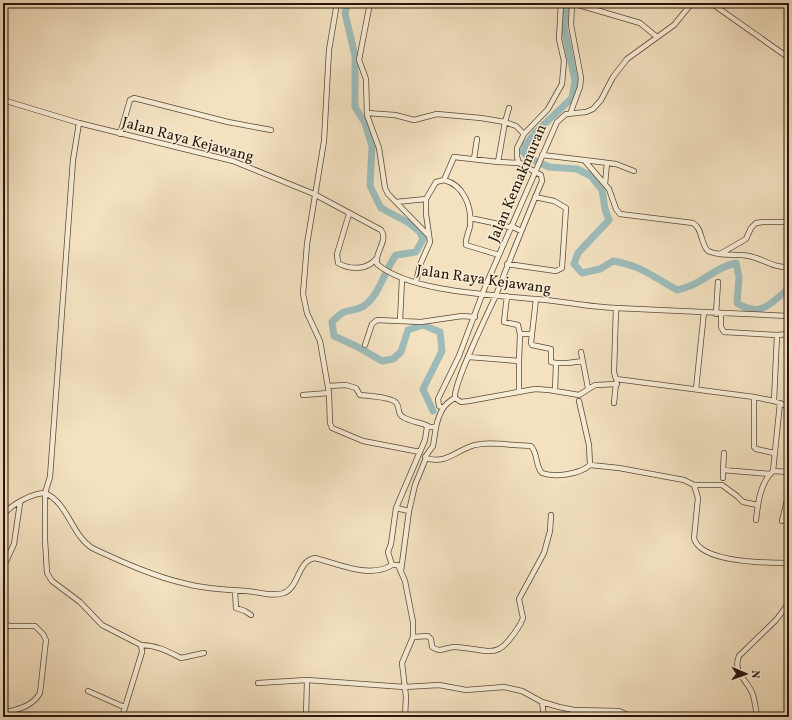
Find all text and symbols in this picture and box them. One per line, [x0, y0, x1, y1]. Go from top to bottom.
street label: Jalan Raya Kejawang [119, 113, 256, 168]
street label: Jalan Kemakmuran [484, 121, 553, 246]
street label: Jalan Raya Kejawang [415, 261, 553, 300]
north arrow [726, 654, 766, 694]
text: N [747, 670, 762, 679]

